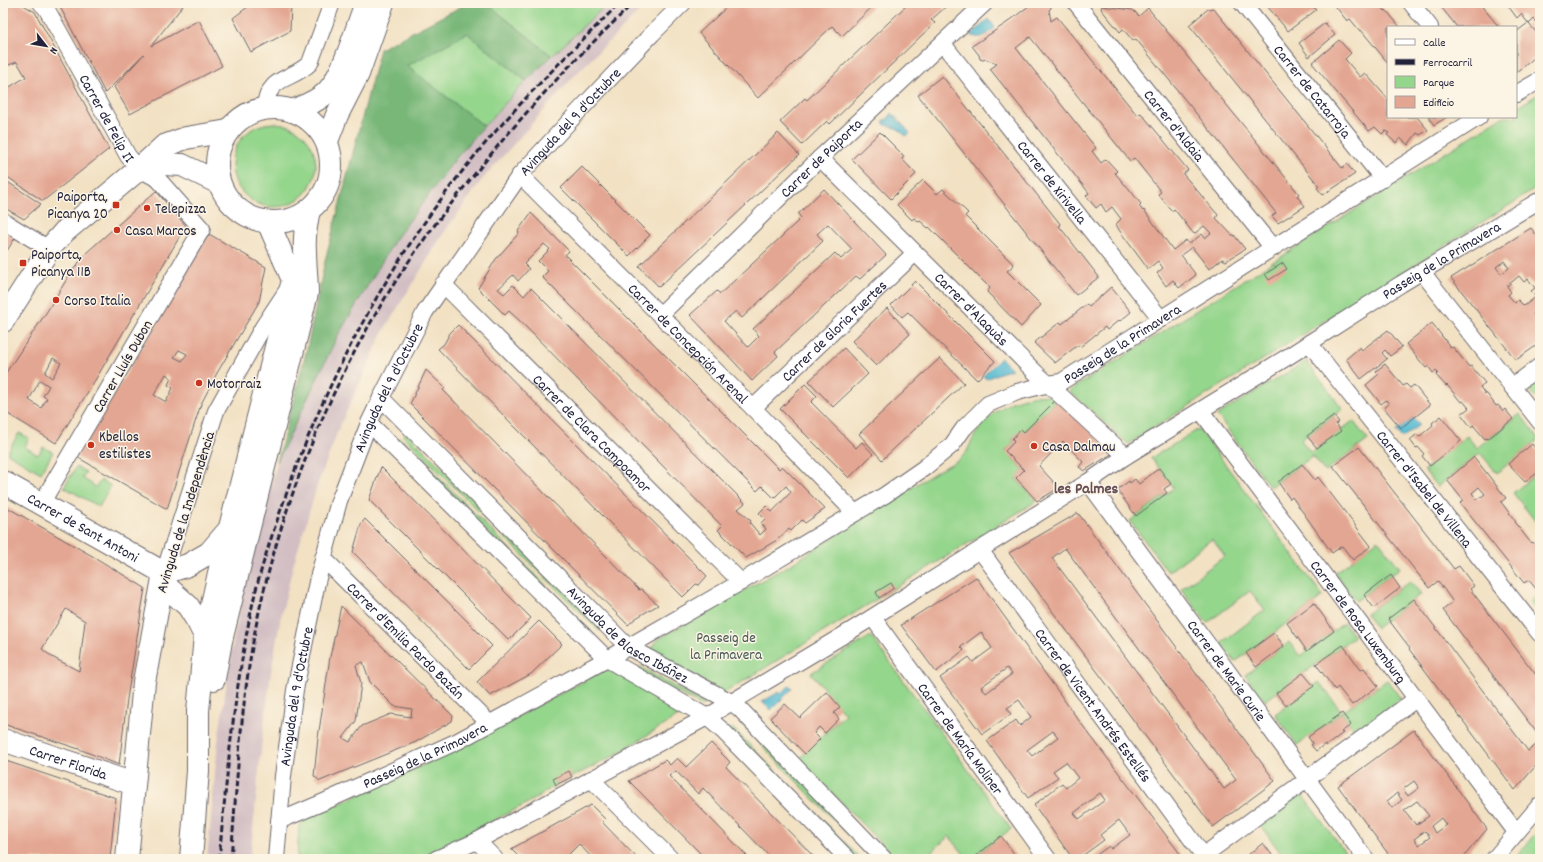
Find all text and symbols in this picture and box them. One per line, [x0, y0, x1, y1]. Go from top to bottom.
north arrow [26, 26, 66, 66]
legend [1387, 26, 1517, 118]
text: Calle [1423, 35, 1446, 52]
street label: Carrer de Catarroja [1267, 41, 1356, 145]
text: N [44, 44, 61, 57]
text: Ferrocarril [1423, 55, 1472, 72]
street label: Avinguda del 9 d'Octubre [515, 63, 628, 182]
street label: Carrer de Felip II [72, 71, 139, 169]
text: Parque [1423, 75, 1454, 92]
street label: Carrer d'Aldaia [1137, 86, 1209, 168]
text: Edificio [1423, 95, 1454, 112]
street label: Carrer de Paiporta [776, 114, 869, 204]
street label: Carrer de Xirivella [1011, 136, 1092, 231]
place label: Paiporta, Picanya 20 [47, 187, 108, 226]
place label: Telepizza [155, 199, 207, 221]
marker: Paiporta, Picanya 20 [111, 200, 121, 210]
marker: Telepizza [142, 203, 152, 213]
street label: Passeig de la Primavera [1379, 217, 1506, 306]
place label: Casa Marcos [125, 221, 197, 243]
marker: Casa Marcos [112, 225, 122, 235]
place label: Paiporta, Picanya 11B [31, 245, 91, 284]
marker: Paiporta, Picanya 11B [18, 258, 28, 268]
street label: Carrer d'Alaquàs [928, 268, 1012, 352]
street label: Carrer de Gloria Fuertes [778, 276, 893, 388]
street label: Carrer de Concepción Arenal [622, 279, 752, 410]
place label: Corso Italia [64, 291, 132, 313]
marker: Corso Italia [51, 295, 61, 305]
street label: Passeig de la Primavera [1060, 299, 1187, 391]
street label: Carrer Lluís Dubon [88, 316, 159, 418]
street label: Avinguda del 9 d'Octubre [350, 320, 431, 456]
street label: Carrer de Clara Campoamor [526, 370, 656, 499]
place label: Motorraiz [207, 374, 262, 396]
marker: Motorraiz [194, 378, 204, 388]
place label: Kbellos estilistes [99, 427, 151, 466]
street label: Carrer d'Isabel de Villena [1370, 427, 1477, 554]
street label: Avinguda de la Independència [152, 428, 222, 596]
place label: Casa Dalmau [1042, 437, 1115, 459]
marker: Kbellos estilistes [86, 440, 96, 450]
marker: Casa Dalmau [1029, 441, 1039, 451]
district label: les Palmes [1054, 478, 1119, 501]
street label: Carrer de Sant Antoni [22, 489, 142, 569]
street label: Carrer de Rosa Luxemburg [1303, 556, 1411, 689]
street label: Carrer d'Emilia Pardo Bazán [340, 578, 469, 706]
street label: Avinguda de Blasco Ibáñez [561, 582, 692, 690]
street label: Carrer de Marie Curie [1180, 616, 1270, 727]
street label: Avinguda del 9 d'Octubre [275, 625, 321, 768]
street label: Carrer de Vicent Andrés Estellés [1028, 625, 1156, 788]
park label: Passeig de la Primavera [690, 628, 763, 667]
street label: Carrer de María Moliner [911, 679, 1007, 801]
street label: Passeig de la Primavera [360, 717, 493, 796]
street label: Carrer Florida [26, 741, 110, 787]

